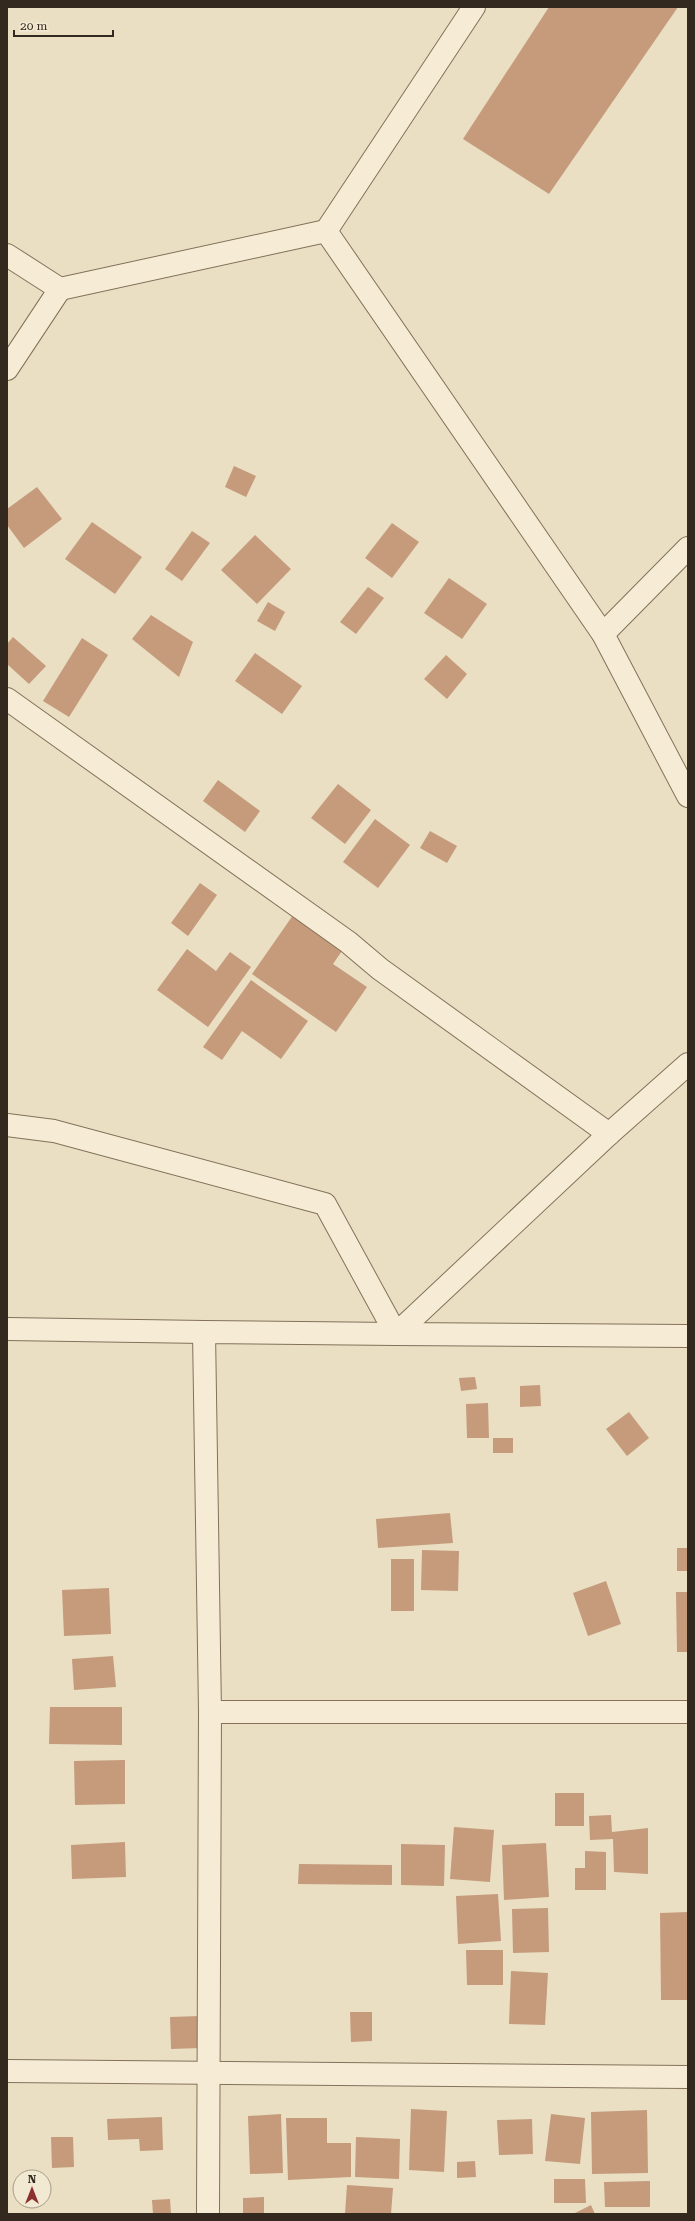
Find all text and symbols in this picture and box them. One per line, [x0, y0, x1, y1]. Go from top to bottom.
scale bar [14, 12, 113, 38]
text: 20 m [20, 19, 47, 33]
north arrow [12, 2169, 52, 2209]
text: N [28, 2173, 37, 2186]

